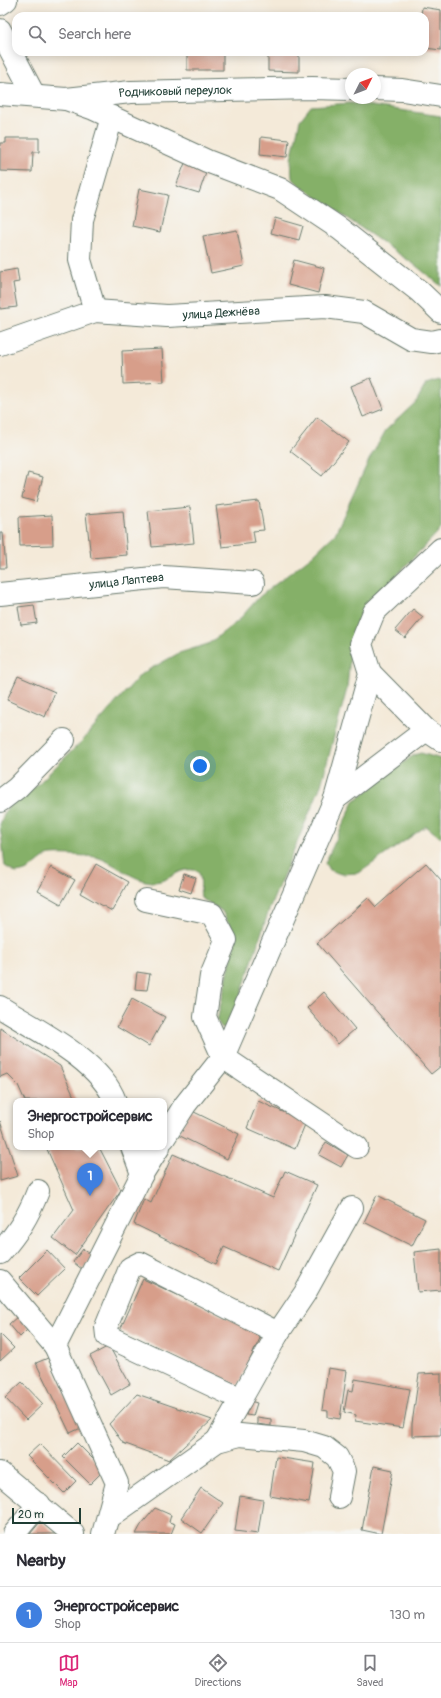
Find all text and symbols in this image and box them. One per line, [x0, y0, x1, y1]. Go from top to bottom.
search box [12, 12, 429, 56]
icon: search [26, 23, 48, 45]
text: Search here [58, 25, 131, 44]
north arrow [345, 68, 381, 104]
street label: Родниковый переулок [118, 82, 232, 101]
street label: улица Дежнёва [181, 303, 261, 323]
street label: улица Лаптева [87, 569, 165, 592]
your location [190, 756, 210, 776]
popup [13, 1098, 167, 1150]
text: Энергостройсервис [27, 1107, 153, 1126]
text: Shop [27, 1126, 54, 1142]
pin: 1 [77, 1163, 103, 1196]
scale bar [12, 1506, 81, 1525]
text: 20 m [18, 1508, 44, 1521]
text: Nearby [16, 1550, 65, 1571]
text: Энергостройсервис [54, 1597, 179, 1616]
text: 1 [26, 1607, 32, 1623]
text: 130 m [389, 1607, 425, 1623]
text: Shop [54, 1616, 81, 1632]
tab: Map [58, 1652, 80, 1689]
tab: Directions [195, 1652, 241, 1689]
tab: Saved [356, 1652, 383, 1689]

